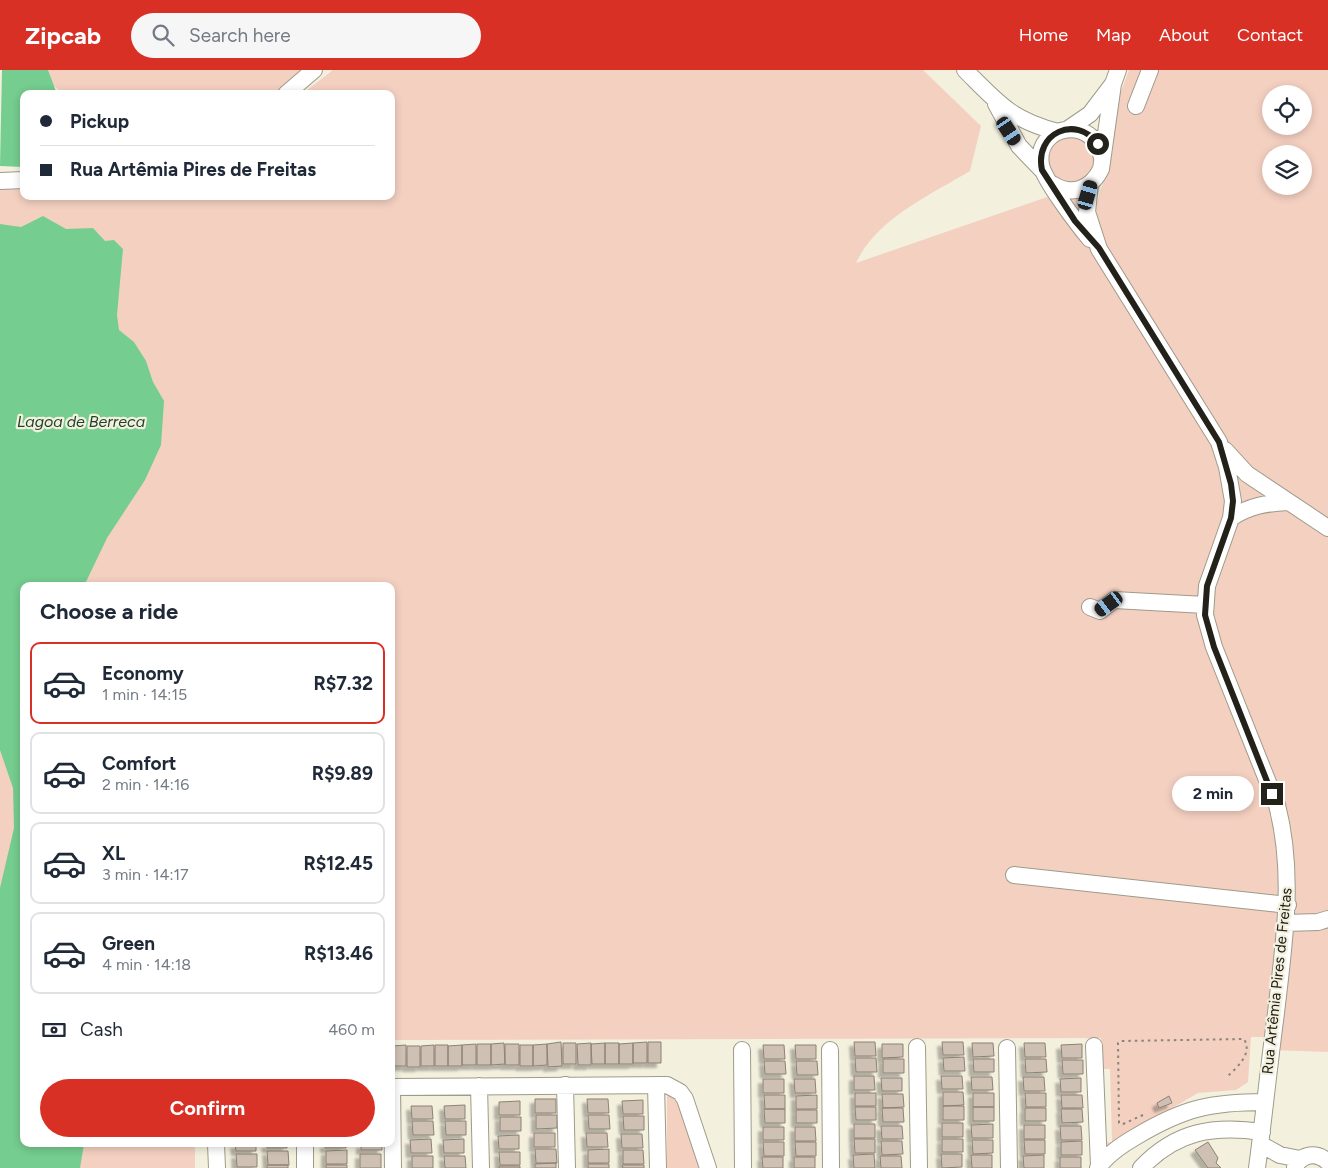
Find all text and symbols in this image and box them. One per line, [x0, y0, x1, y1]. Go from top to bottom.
search box [131, 13, 481, 58]
text: Zipcab [25, 21, 101, 50]
icon: search [149, 21, 177, 49]
text: Search here [189, 24, 291, 47]
text: Home [1019, 24, 1068, 46]
text: Map [1096, 24, 1131, 46]
text: About [1159, 24, 1209, 46]
text: Contact [1237, 24, 1303, 46]
map controls [1262, 85, 1312, 195]
button: locate [1262, 85, 1312, 135]
text: Pickup [70, 110, 129, 133]
car [994, 114, 1023, 148]
route start [1087, 133, 1109, 155]
button: layers [1262, 145, 1312, 195]
text: Rua Artêmia Pires de Freitas [70, 158, 316, 181]
car [1076, 179, 1099, 211]
water label: Lagoa de Berreca [17, 412, 145, 431]
car [1092, 589, 1125, 619]
text: Choose a ride [40, 598, 178, 625]
icon: car [42, 661, 87, 706]
text: Economy [102, 662, 184, 685]
text: R$7.32 [313, 672, 373, 695]
text: 1 min · 14:15 [102, 685, 187, 704]
icon: car [42, 751, 87, 796]
text: Comfort [102, 752, 177, 775]
text: R$9.89 [312, 762, 373, 785]
text: 2 min · 14:16 [102, 775, 189, 794]
callout: 2 min [1172, 776, 1254, 812]
route end [1261, 783, 1283, 805]
text: 2 min [1193, 784, 1233, 803]
icon: car [42, 841, 87, 886]
text: XL [102, 842, 125, 865]
text: R$12.45 [303, 852, 373, 875]
text: 3 min · 14:17 [102, 865, 189, 884]
street label: Rua Artêmia Pires de Freitas [1258, 887, 1296, 1075]
icon: car [42, 931, 87, 976]
text: Green [102, 932, 155, 955]
text: R$13.46 [304, 942, 373, 965]
text: 4 min · 14:18 [102, 955, 191, 974]
icon: cash [40, 1016, 68, 1044]
text: Cash [80, 1018, 123, 1041]
text: 460 m [328, 1020, 375, 1039]
button: Confirm [40, 1079, 375, 1137]

